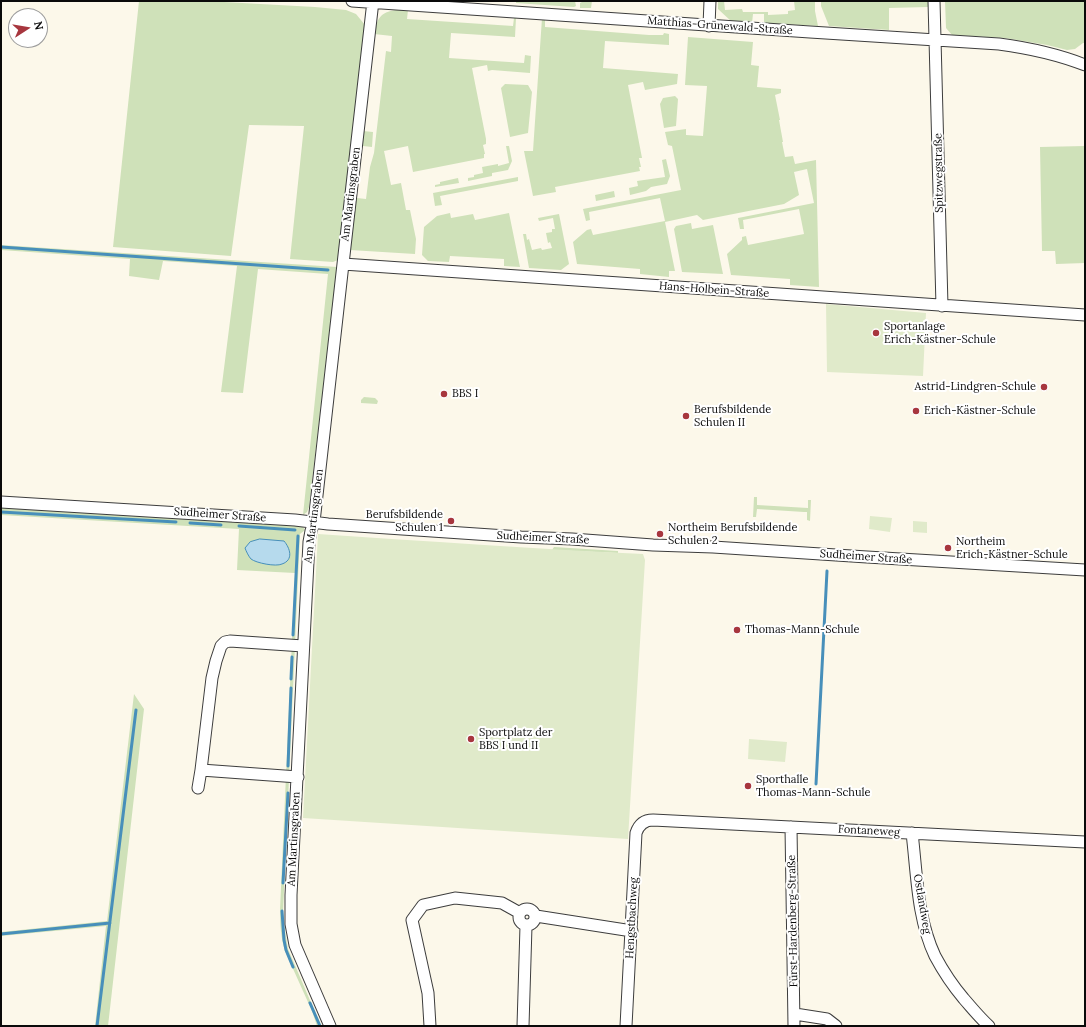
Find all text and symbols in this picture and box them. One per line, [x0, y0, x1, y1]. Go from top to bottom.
north arrow [8, 8, 48, 48]
street label: Matthias-Grünewald-Straße [647, 14, 793, 38]
text: N [31, 20, 46, 31]
street label: Spitzwegstraße [932, 133, 946, 213]
street label: Am Martinsgraben [339, 146, 363, 242]
street label: Hans-Holbein-Straße [658, 280, 770, 300]
place label: Sportanlage Erich-Kästner-Schule [884, 320, 996, 346]
marker: Sportanlage Erich-Kästner-Schule [871, 328, 881, 338]
place label: Astrid-Lindgren-Schule [915, 380, 1036, 394]
marker: Astrid-Lindgren-Schule [1039, 382, 1049, 392]
place label: BBS I [452, 387, 478, 401]
marker: BBS I [439, 389, 449, 399]
place label: Berufsbildende Schulen II [694, 403, 771, 429]
place label: Erich-Kästner-Schule [924, 404, 1036, 418]
marker: Erich-Kästner-Schule [911, 406, 921, 416]
marker: Berufsbildende Schulen II [681, 411, 691, 421]
street label: Am Martinsgraben [302, 468, 326, 564]
street label: Sudheimer Straße [173, 505, 267, 525]
place label: Berufsbildende Schulen 1 [366, 508, 443, 534]
marker: Berufsbildende Schulen 1 [446, 516, 456, 526]
place label: Northeim Berufsbildende Schulen 2 [668, 521, 797, 547]
street label: Sudheimer Straße [496, 529, 590, 547]
marker: Northeim Berufsbildende Schulen 2 [655, 529, 665, 539]
place label: Northeim Erich-Kästner-Schule [956, 535, 1068, 561]
marker: Northeim Erich-Kästner-Schule [943, 543, 953, 553]
street label: Sudheimer Straße [819, 547, 913, 567]
place label: Thomas-Mann-Schule [745, 623, 859, 637]
marker: Thomas-Mann-Schule [732, 625, 742, 635]
place label: Sportplatz der BBS I und II [479, 726, 553, 752]
marker: Sportplatz der BBS I und II [466, 734, 476, 744]
place label: Sporthalle Thomas-Mann-Schule [756, 773, 870, 799]
marker: Sporthalle Thomas-Mann-Schule [743, 781, 753, 791]
street label: Am Martinsgraben [285, 791, 303, 887]
street label: Fontaneweg [838, 823, 900, 839]
street label: Fürst-Hardenberg-Straße [785, 855, 801, 987]
street label: Ostlandweg [910, 873, 934, 935]
street label: Hengstbachweg [623, 877, 641, 959]

